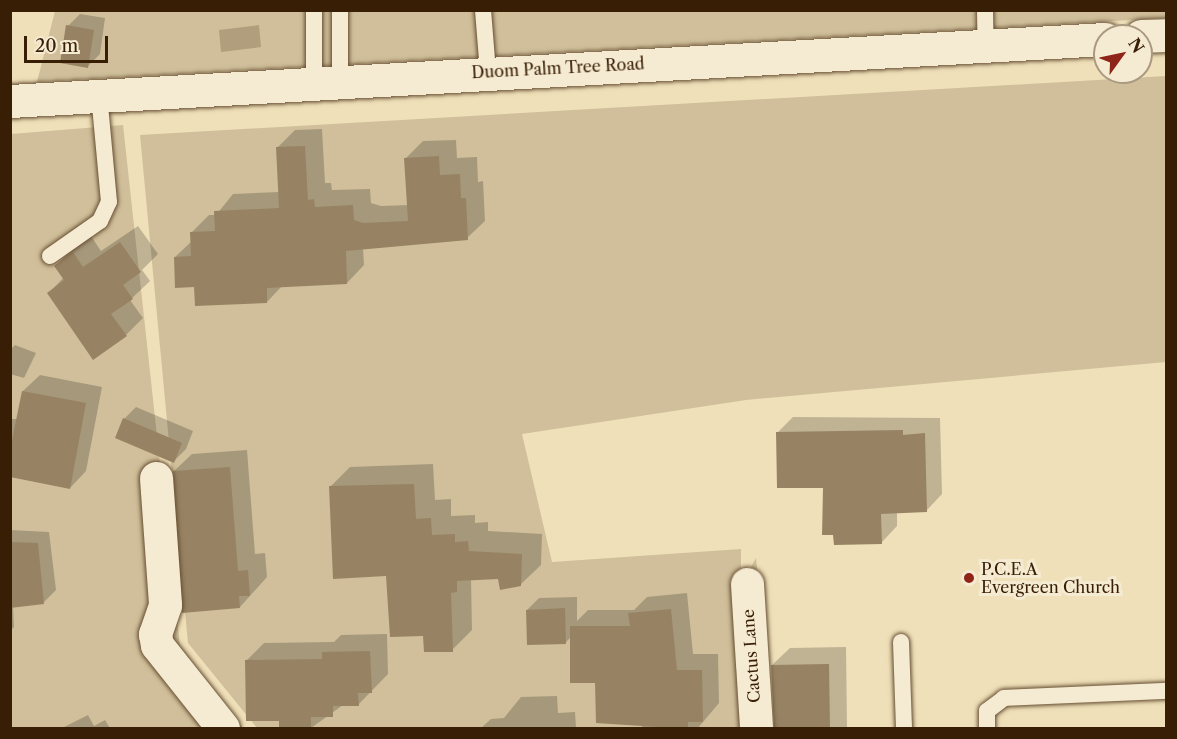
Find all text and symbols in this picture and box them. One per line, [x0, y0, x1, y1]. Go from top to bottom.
scale bar [27, 24, 111, 62]
north arrow [1093, 24, 1153, 84]
text: N [1124, 34, 1149, 57]
text: 20 m [35, 35, 78, 57]
street label: Duom Palm Tree Road [471, 54, 645, 82]
place label: P.C.E.A Evergreen Church [981, 559, 1120, 597]
marker: P.C.E.A Evergreen Church [962, 571, 976, 585]
street label: Cactus Lane [738, 609, 764, 703]

